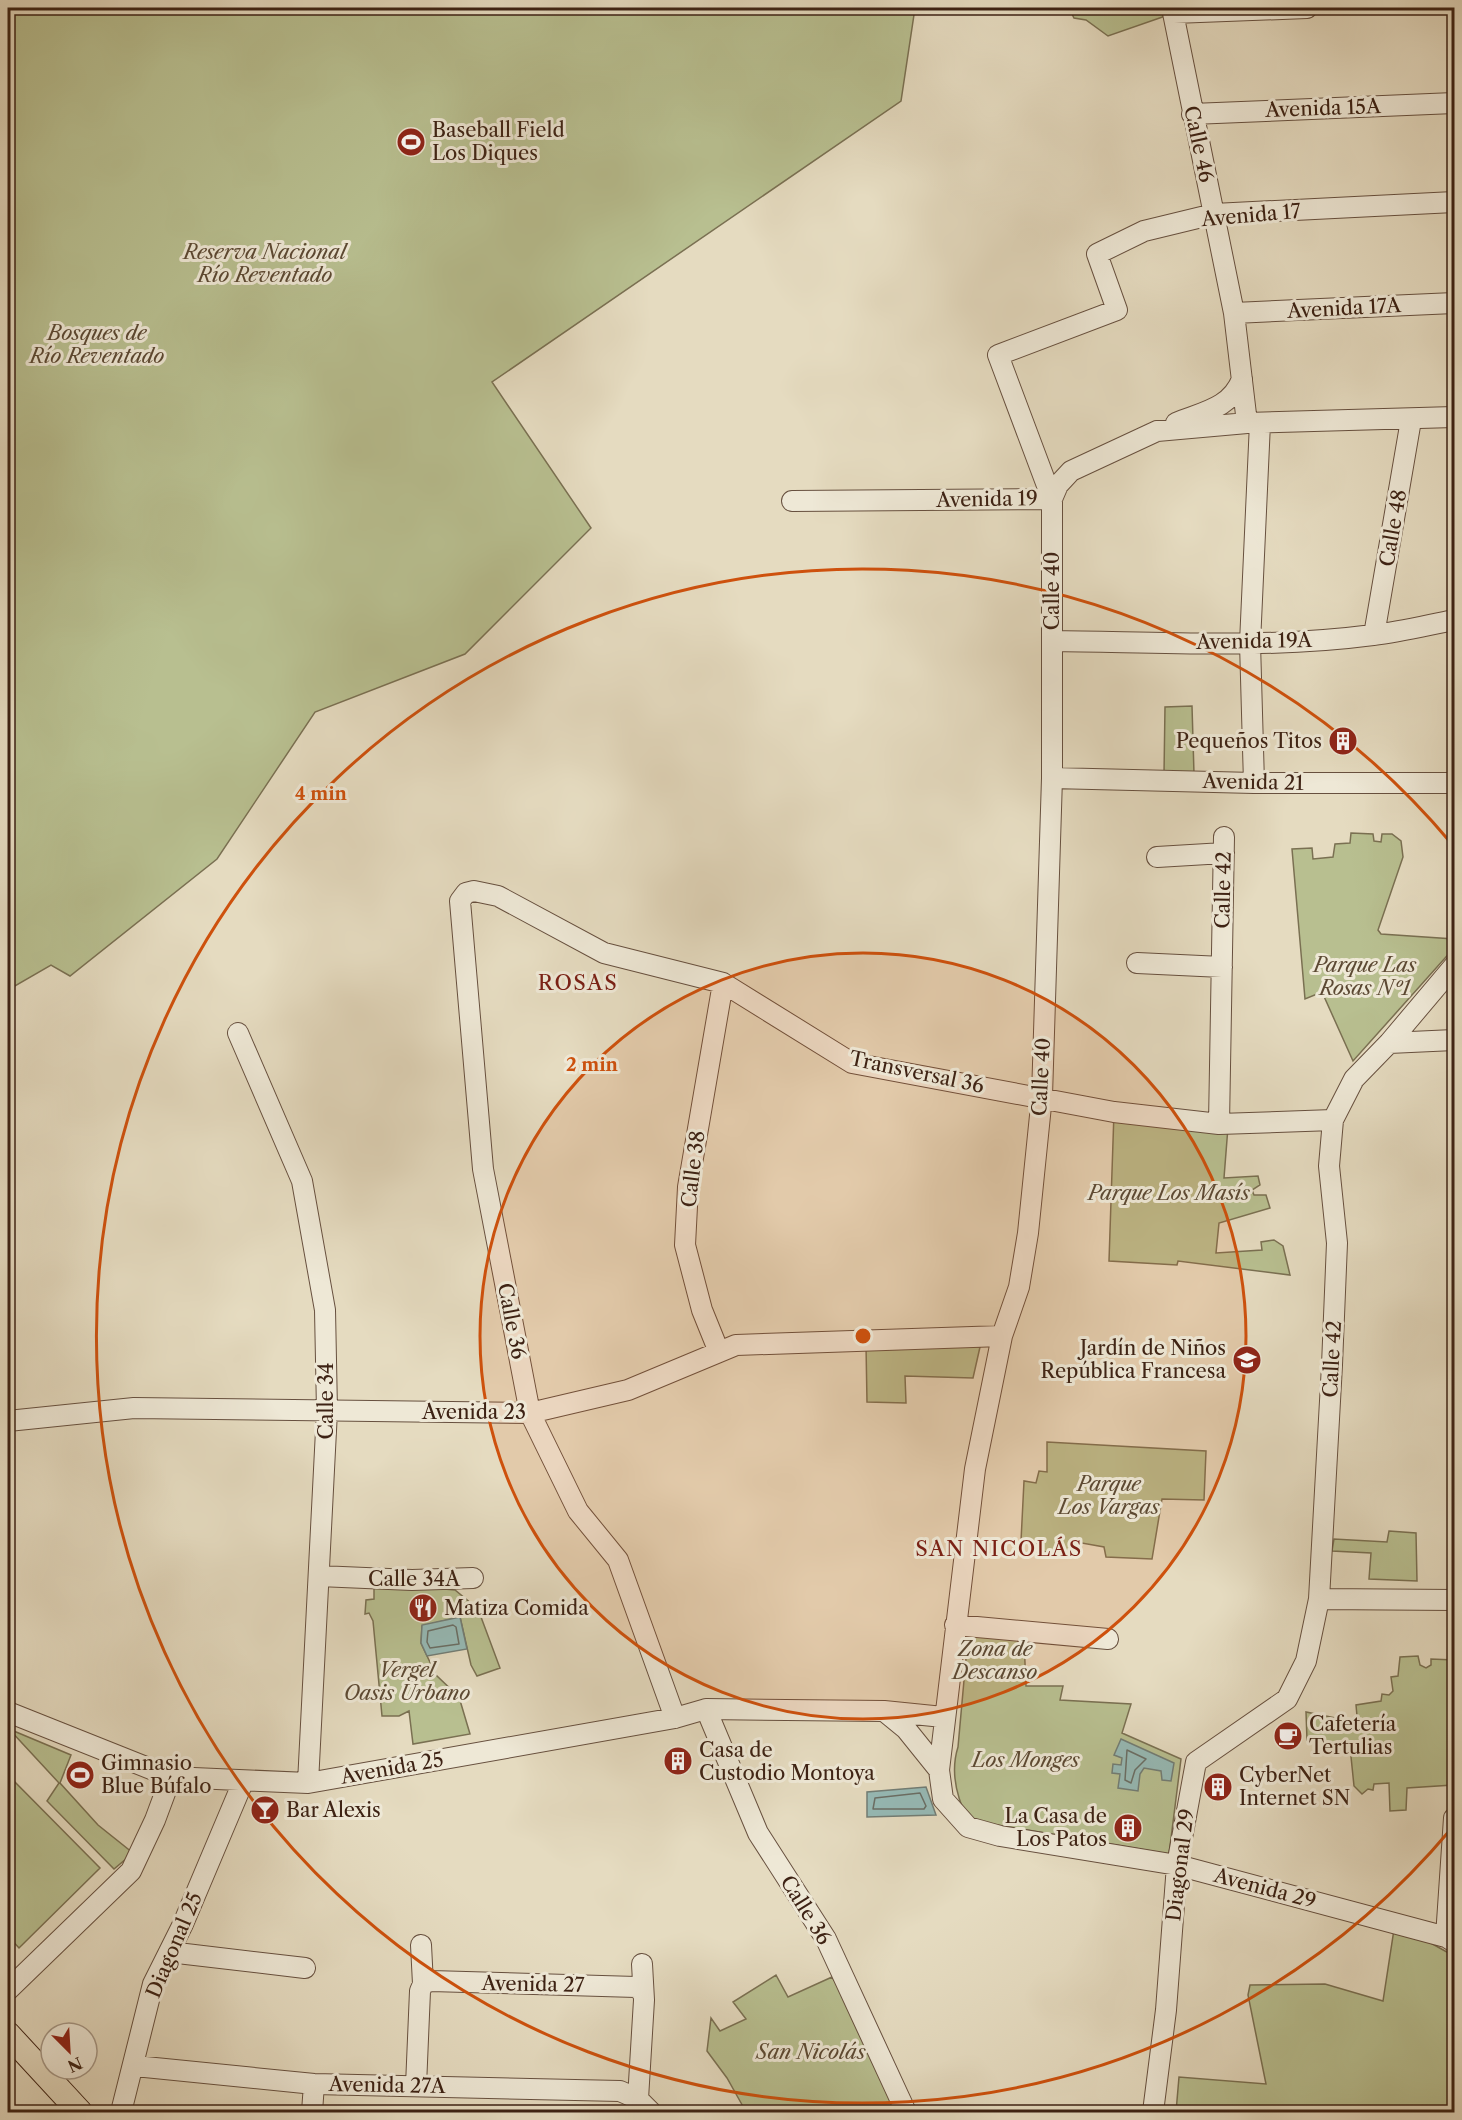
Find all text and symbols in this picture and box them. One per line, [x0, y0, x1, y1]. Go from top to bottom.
street label: Avenida 15A [1264, 94, 1382, 122]
street label: Calle 46 [1179, 104, 1219, 184]
place label: Baseball Field Los Diques [432, 118, 565, 165]
sports icon: Baseball Field Los Diques [395, 126, 427, 158]
street label: Avenida 17 [1199, 199, 1302, 231]
park label: Reserva Nacional Río Reventado [182, 240, 349, 287]
street label: Avenida 17A [1286, 293, 1403, 323]
park label: Bosques de Río Reventado [28, 321, 164, 368]
street label: Avenida 19 [935, 486, 1038, 512]
street label: Calle 48 [1374, 488, 1412, 568]
street label: Calle 40 [1040, 552, 1064, 630]
street label: Avenida 19A [1195, 628, 1313, 654]
building icon: Pequeños Titos [1327, 725, 1359, 757]
place label: Pequeños Titos [1176, 729, 1322, 753]
street label: Avenida 21 [1201, 769, 1304, 795]
text: 4 min [295, 783, 348, 805]
street label: Calle 42 [1210, 851, 1236, 929]
park label: Parque Las Rosas Nº1 [1312, 953, 1417, 1000]
district label: ROSAS [538, 970, 618, 995]
street label: Calle 40 [1027, 1037, 1055, 1117]
street label: Transversal 36 [848, 1046, 986, 1098]
text: 2 min [566, 1054, 619, 1076]
street label: Calle 38 [676, 1129, 710, 1209]
park label: Parque Los Masís [1086, 1181, 1250, 1205]
street label: Calle 36 [493, 1281, 531, 1361]
street label: Calle 42 [1318, 1320, 1346, 1398]
centre of rings [853, 1326, 873, 1346]
place label: Jardín de Niños República Francesa [1040, 1336, 1226, 1383]
school or university icon: Jardín de Niños República Francesa [1231, 1344, 1263, 1376]
street label: Calle 34 [314, 1363, 338, 1439]
street label: Avenida 23 [421, 1400, 526, 1424]
park label: Parque Los Vargas [1056, 1472, 1160, 1519]
district label: SAN NICOLÁS [915, 1536, 1083, 1561]
street label: Calle 34A [368, 1567, 461, 1591]
restaurant icon: Matiza Comida [407, 1592, 439, 1624]
place label: Matiza Comida [444, 1596, 589, 1620]
park label: Zona de Descanso [951, 1637, 1037, 1684]
park label: Vergel Oasis Urbano [344, 1658, 470, 1705]
place label: Cafetería Tertulias [1309, 1712, 1397, 1759]
cafe icon: Cafetería Tertulias [1272, 1720, 1304, 1752]
place label: Casa de Custodio Montoya [699, 1738, 875, 1785]
building icon: Casa de Custodio Montoya [662, 1745, 694, 1777]
street label: Avenida 25 [338, 1747, 445, 1789]
park label: Los Monges [970, 1748, 1080, 1772]
place label: Gimnasio Blue Búfalo [101, 1751, 212, 1798]
sports icon: Gimnasio Blue Búfalo [64, 1759, 96, 1791]
place label: CyberNet Internet SN [1239, 1763, 1350, 1810]
building icon: CyberNet Internet SN [1202, 1771, 1234, 1803]
bar icon: Bar Alexis [249, 1794, 281, 1826]
place label: Bar Alexis [286, 1798, 381, 1822]
place label: La Casa de Los Patos [1005, 1804, 1107, 1851]
street label: Diagonal 29 [1161, 1807, 1199, 1923]
building icon: La Casa de Los Patos [1112, 1812, 1144, 1844]
street label: Avenida 29 [1210, 1863, 1319, 1913]
street label: Calle 36 [775, 1871, 837, 1949]
street label: Diagonal 25 [141, 1889, 207, 2001]
street label: Avenida 27 [480, 1971, 585, 1997]
north arrow [39, 2021, 99, 2081]
park label: San Nicolás [755, 2040, 866, 2064]
text: N [65, 2053, 86, 2077]
street label: Avenida 27A [327, 2072, 447, 2098]

